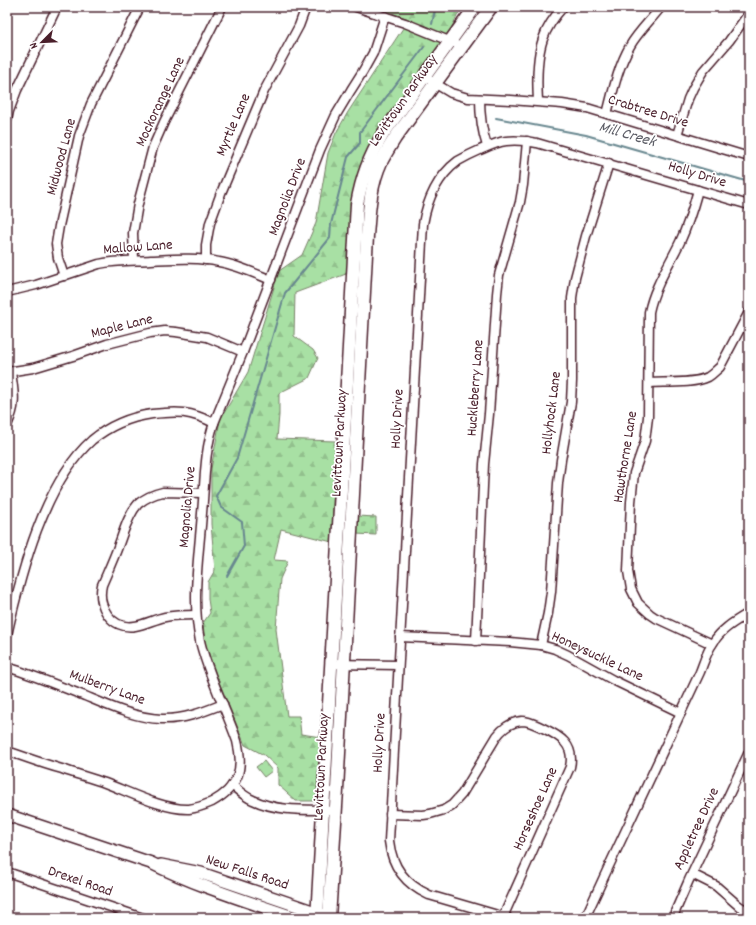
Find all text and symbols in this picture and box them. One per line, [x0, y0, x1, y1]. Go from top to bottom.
north arrow [22, 22, 62, 62]
text: N [26, 39, 43, 51]
street label: Levittown Parkway [364, 50, 444, 151]
street label: Mockorange Lane [131, 53, 192, 151]
street label: Crabtree Drive [605, 89, 691, 135]
street label: Myrtle Lane [211, 90, 257, 160]
street label: Midwood Lane [41, 116, 83, 198]
water label: Mill Creek [596, 116, 659, 154]
street label: Magnolia Drive [263, 155, 313, 239]
street label: Holly Drive [665, 156, 729, 194]
street label: Mallow Lane [103, 235, 174, 261]
street label: Maple Lane [89, 309, 156, 345]
street label: Huckleberry Lane [462, 338, 490, 437]
street label: Hollyhock Lane [536, 370, 568, 456]
street label: Levittown Parkway [326, 388, 354, 497]
street label: Holly Drive [385, 388, 411, 449]
street label: Hawthorne Lane [608, 409, 644, 504]
street label: Magnolia Drive [173, 465, 203, 549]
street label: Honeysuckle Lane [547, 626, 647, 688]
street label: Mulberry Lane [66, 664, 148, 712]
street label: Levittown Parkway [308, 712, 336, 821]
street label: Holly Drive [367, 712, 393, 773]
street label: Horseshoe Lane [508, 763, 564, 854]
street label: Appletree Drive [668, 784, 726, 874]
street label: New Falls Road [203, 849, 291, 897]
street label: Drexel Road [45, 861, 115, 903]

